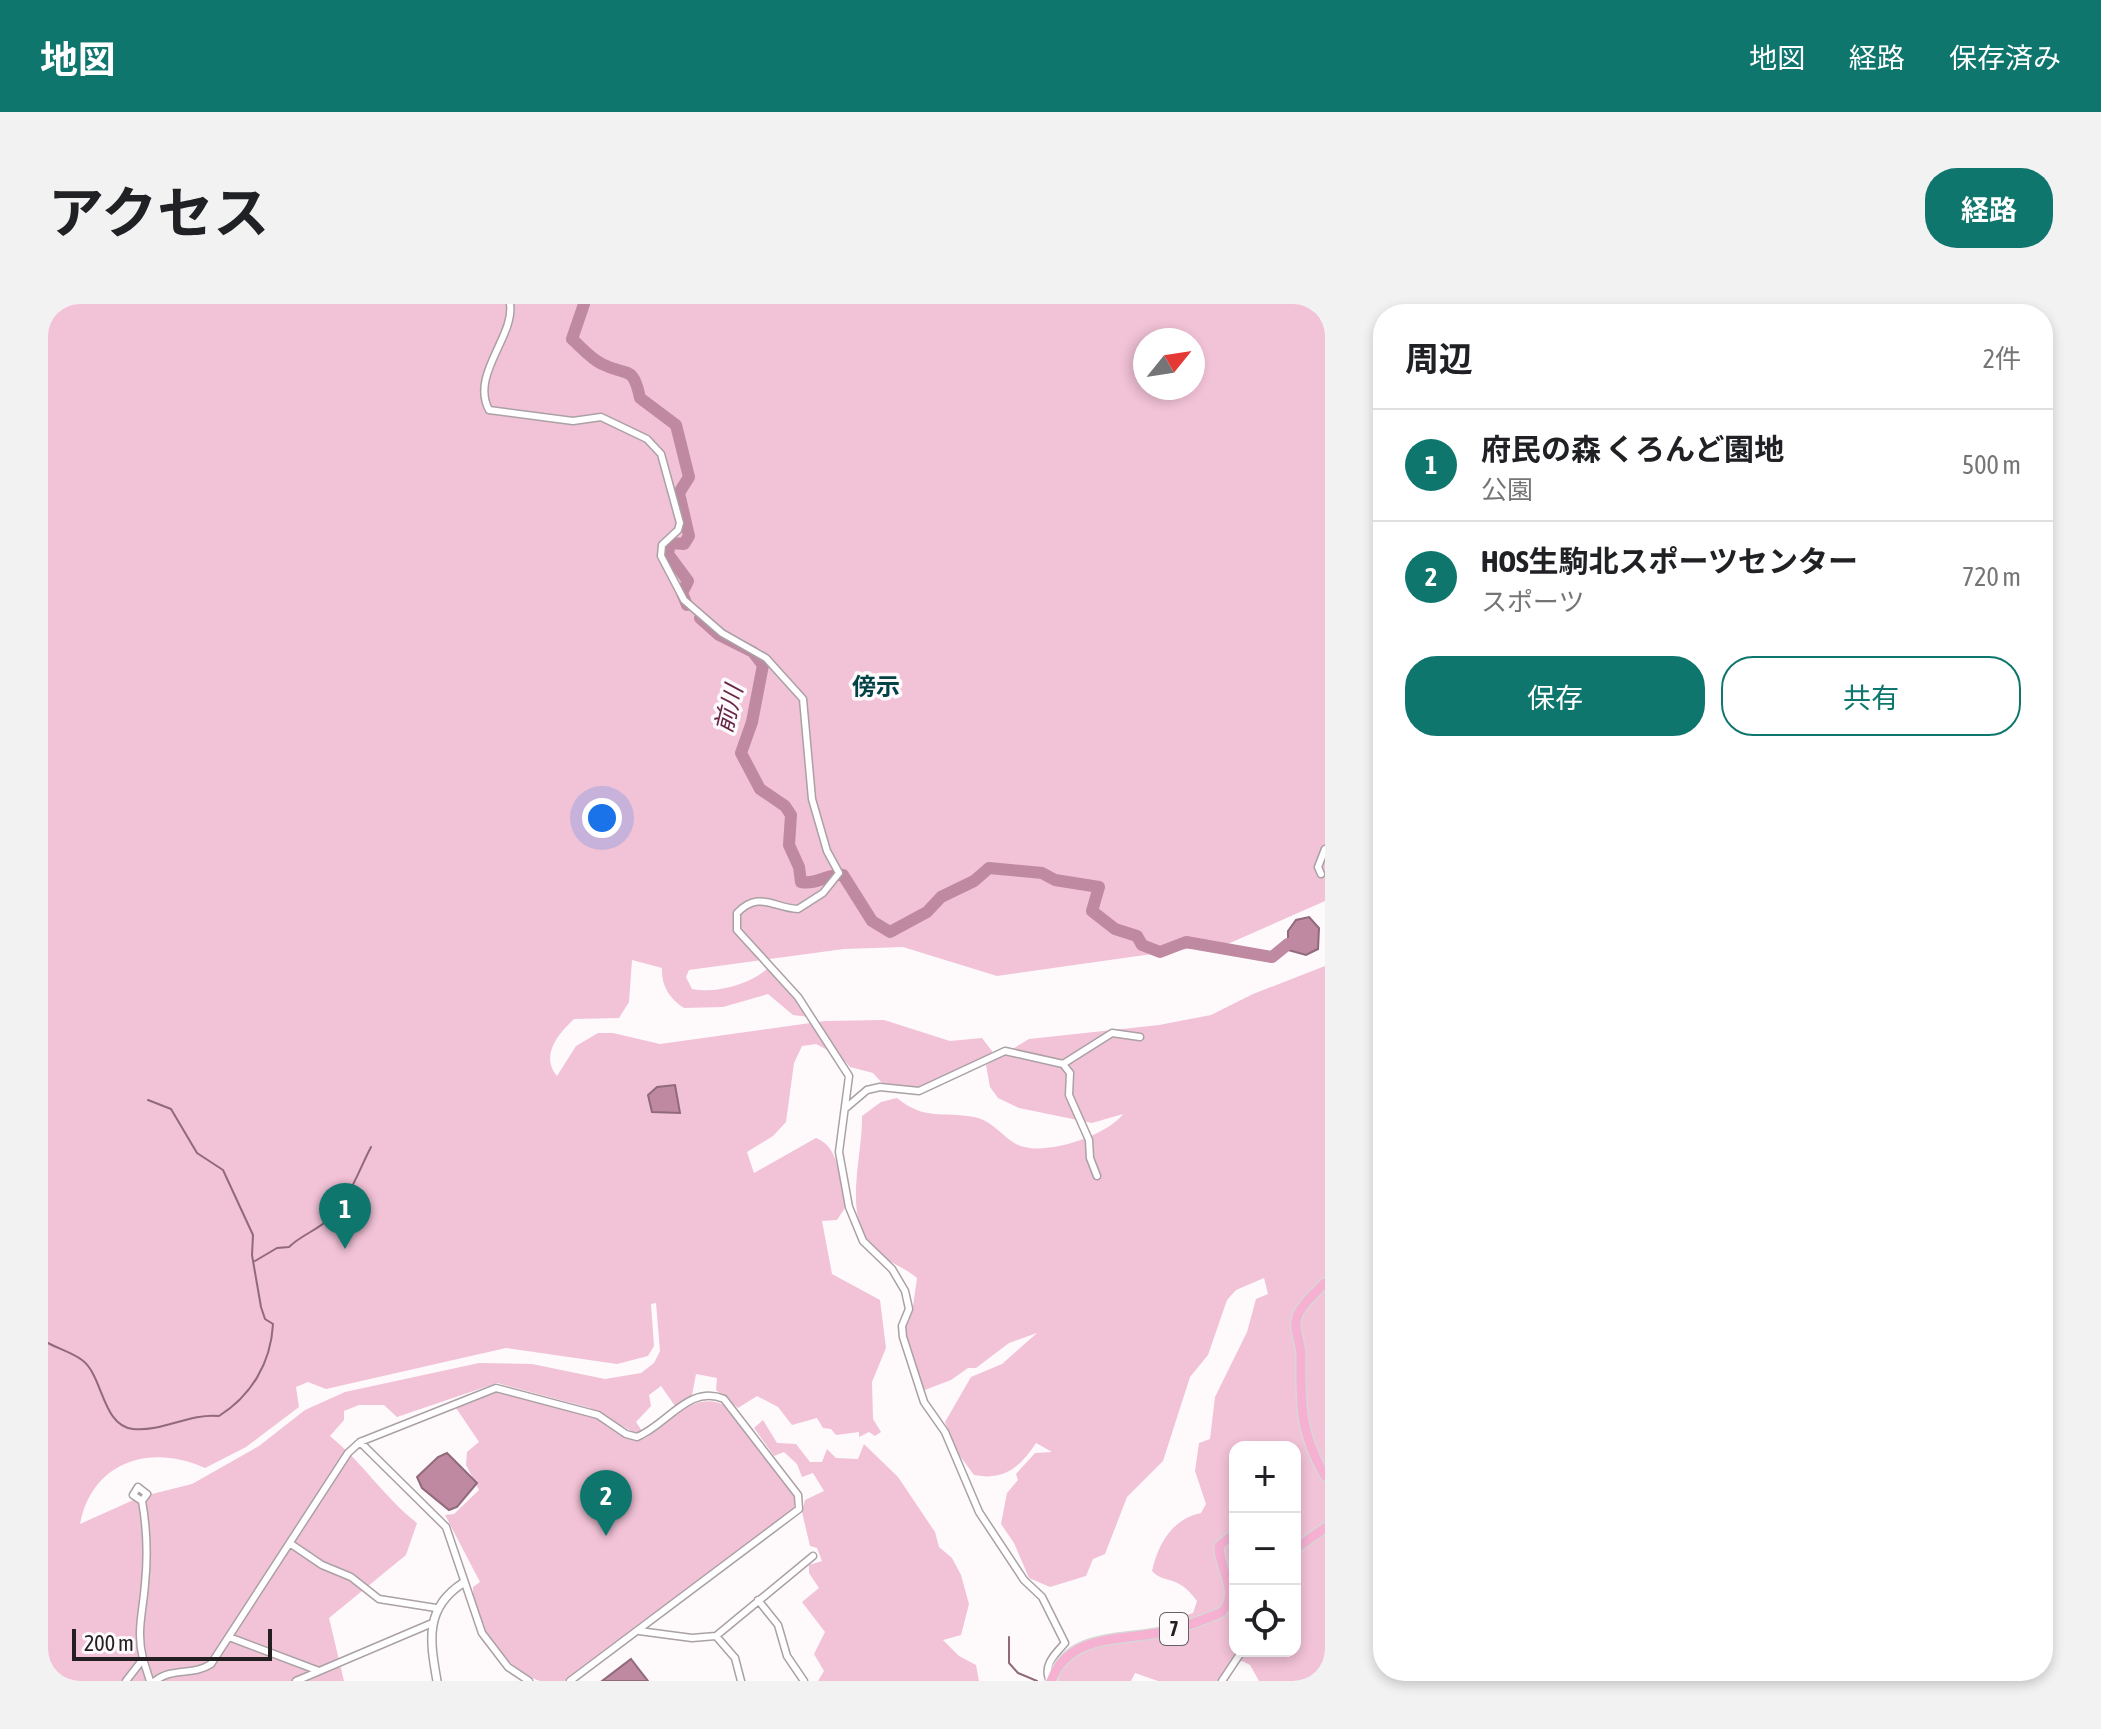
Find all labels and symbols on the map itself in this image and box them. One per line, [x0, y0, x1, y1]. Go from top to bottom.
north arrow [1133, 328, 1205, 400]
district label: 傍示 [852, 673, 900, 700]
water label: 前川 [710, 679, 748, 735]
your location [582, 798, 622, 838]
pin: 1 [319, 1183, 371, 1249]
pin: 2 [580, 1470, 632, 1536]
road number: 7 [1160, 1613, 1188, 1645]
scale bar [72, 1625, 272, 1661]

